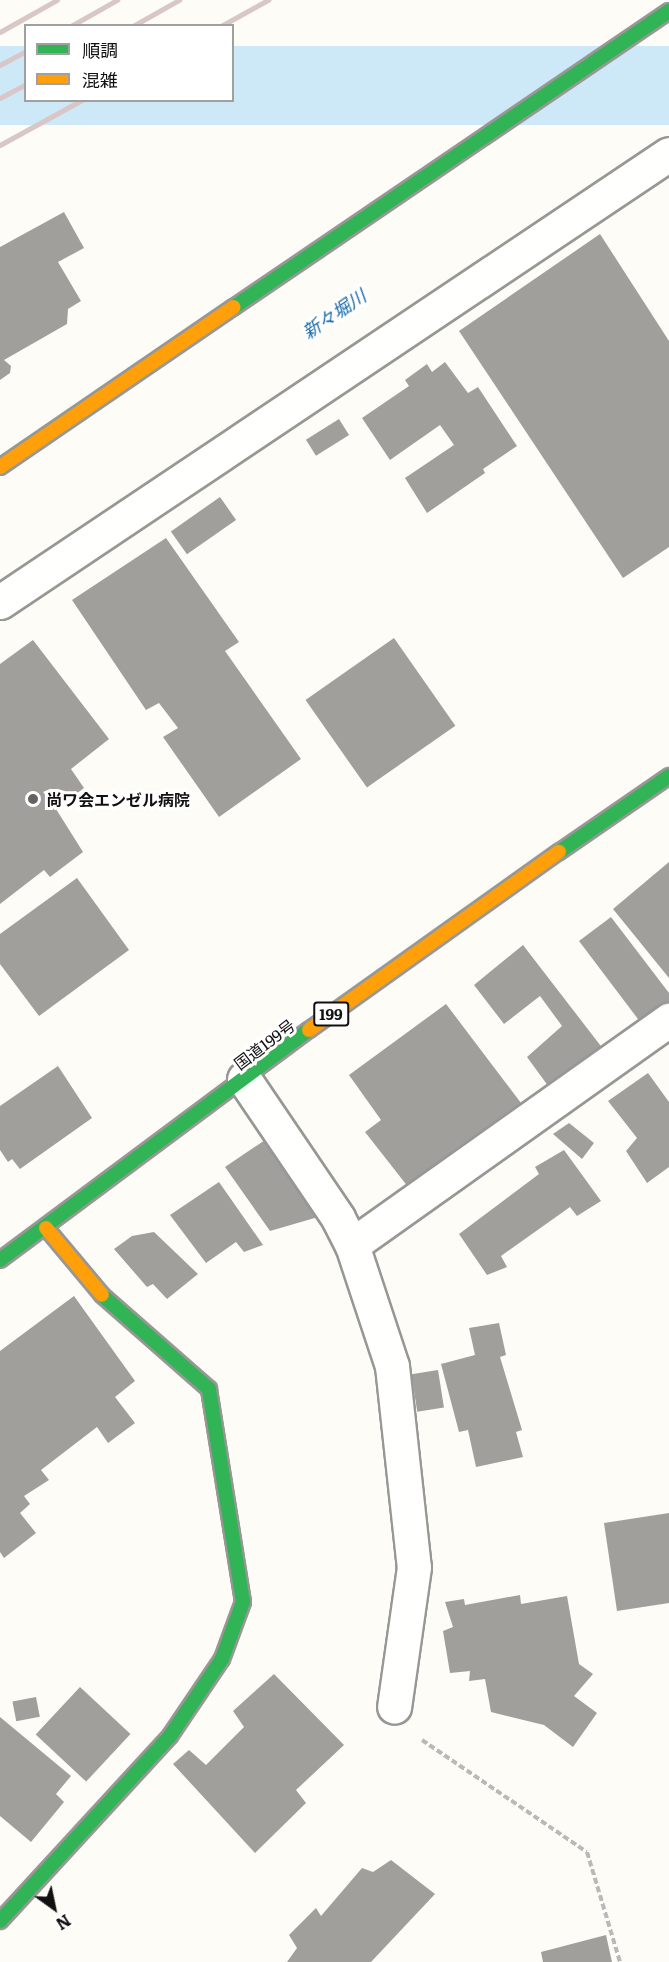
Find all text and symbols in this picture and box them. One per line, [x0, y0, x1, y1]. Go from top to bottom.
legend [24, 24, 234, 102]
text: 順調 [82, 36, 118, 63]
text: 混雑 [82, 66, 118, 93]
water label: 新々堀川 [298, 285, 370, 343]
place label: 尚ワ会エンゼル病院 [46, 789, 190, 809]
marker: 尚ワ会エンゼル病院 [24, 790, 42, 808]
road number: 199 [313, 1002, 349, 1026]
street label: 国道199号 [230, 1015, 298, 1073]
north arrow [24, 1878, 84, 1938]
text: N [52, 1909, 76, 1937]

